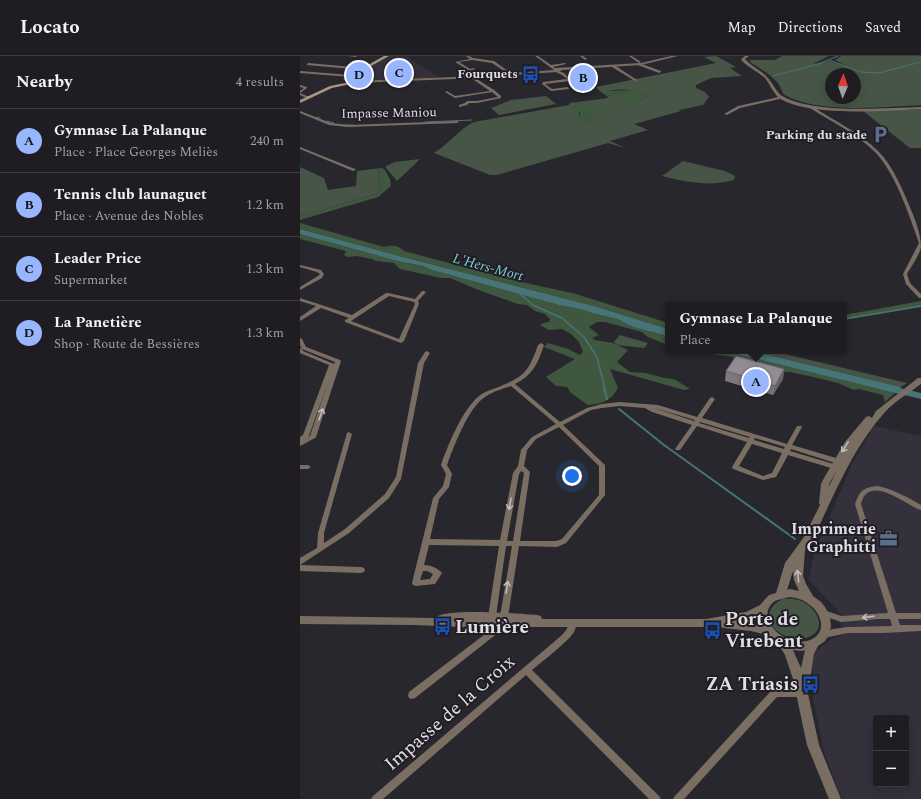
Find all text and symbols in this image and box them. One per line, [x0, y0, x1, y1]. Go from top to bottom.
text: Locato [20, 13, 80, 42]
text: Map [728, 17, 756, 38]
text: Directions [778, 17, 843, 38]
text: Saved [865, 17, 901, 38]
pin: C [386, 58, 412, 88]
pin: D [346, 60, 372, 90]
pin: B [570, 63, 596, 93]
place label: Fourquets [457, 64, 518, 84]
bus stop icon: Fourquets [521, 64, 541, 84]
north arrow [825, 68, 861, 104]
text: Nearby [16, 69, 72, 95]
text: 4 results [236, 72, 284, 92]
street label: Impasse Maniou [341, 102, 437, 124]
text: Gymnase La Palanque [54, 119, 207, 142]
place label: Parking du stade [766, 125, 867, 145]
parking icon: Parking du stade [870, 125, 890, 145]
text: A [24, 131, 34, 151]
text: 240 m [250, 131, 284, 151]
text: Place · Place Georges Meliès [54, 142, 218, 162]
text: Tennis club launaguet [54, 183, 207, 206]
text: B [24, 195, 34, 215]
text: 1.2 km [246, 195, 284, 215]
text: Place · Avenue des Nobles [54, 206, 204, 226]
text: Leader Price [54, 247, 141, 270]
water label: L'Hers-Mort [450, 248, 526, 287]
text: C [24, 259, 34, 279]
text: 1.3 km [246, 259, 284, 279]
text: Supermarket [54, 270, 128, 290]
popup [665, 302, 847, 354]
text: Gymnase La Palanque [680, 307, 833, 330]
text: La Panetière [54, 311, 142, 334]
text: D [24, 323, 34, 343]
text: 1.3 km [246, 323, 284, 343]
text: Place [680, 330, 711, 350]
text: Shop · Route de Bessières [54, 334, 200, 354]
pin: A [743, 367, 769, 397]
one-way arrow [317, 408, 325, 420]
one-way arrow [841, 441, 849, 453]
your location [562, 466, 582, 486]
one-way arrow [506, 497, 514, 510]
place label: Imprimerie Graphitti [791, 517, 876, 559]
office icon: Imprimerie Graphitti [879, 528, 899, 548]
one-way arrow [794, 569, 802, 582]
one-way arrow [503, 581, 511, 594]
place label: Porte de Virebent [725, 605, 803, 656]
place label: Lumière [455, 613, 529, 642]
one-way arrow [862, 613, 875, 621]
bus stop icon: Lumière [432, 617, 452, 637]
bus stop icon: Porte de Virebent [702, 620, 722, 640]
street label: Impasse de la Croix [378, 648, 522, 778]
place label: ZA Triasis [705, 670, 798, 699]
bus stop icon: ZA Triasis [801, 674, 821, 694]
map controls [873, 715, 909, 787]
button: + [873, 715, 909, 751]
button: − [873, 751, 909, 787]

